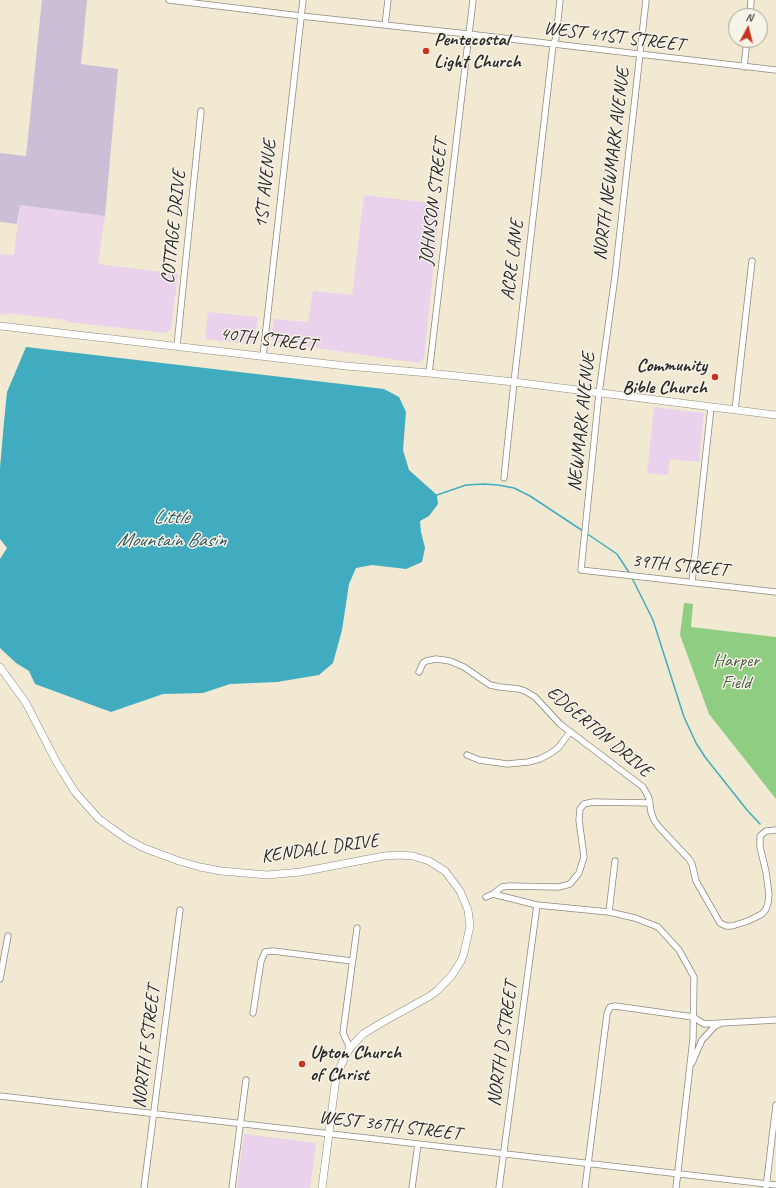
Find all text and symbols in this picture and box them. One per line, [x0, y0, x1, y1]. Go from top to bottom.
north arrow [728, 8, 768, 48]
text: N [745, 10, 754, 24]
street label: WEST 41ST STREET [542, 17, 686, 57]
place label: Pentecostal Light Church [434, 29, 521, 73]
marker: Pentecostal Light Church [421, 46, 431, 56]
street label: NORTH NEWMARK AVENUE [589, 67, 635, 261]
street label: 1ST AVENUE [250, 138, 282, 230]
street label: JOHNSON STREET [415, 138, 453, 266]
street label: COTTAGE DRIVE [157, 169, 191, 285]
street label: ACRE LANE [497, 218, 529, 302]
street label: 40TH STREET [218, 323, 318, 357]
street label: NEWMARK AVENUE [563, 351, 601, 493]
place label: Community Bible Church [622, 355, 707, 399]
marker: Community Bible Church [710, 372, 720, 382]
water label: Little Mountain Basin [117, 506, 225, 553]
street label: 39TH STREET [631, 550, 729, 582]
park label: Harper Field [713, 650, 759, 694]
street label: EDGERTON DRIVE [542, 681, 656, 783]
street label: KENDALL DRIVE [260, 829, 380, 869]
street label: NORTH D STREET [483, 980, 523, 1108]
street label: NORTH F STREET [128, 984, 166, 1110]
place label: Upton Church of Christ [310, 1042, 401, 1086]
marker: Upton Church of Christ [297, 1059, 307, 1069]
street label: WEST 36TH STREET [318, 1106, 462, 1146]

